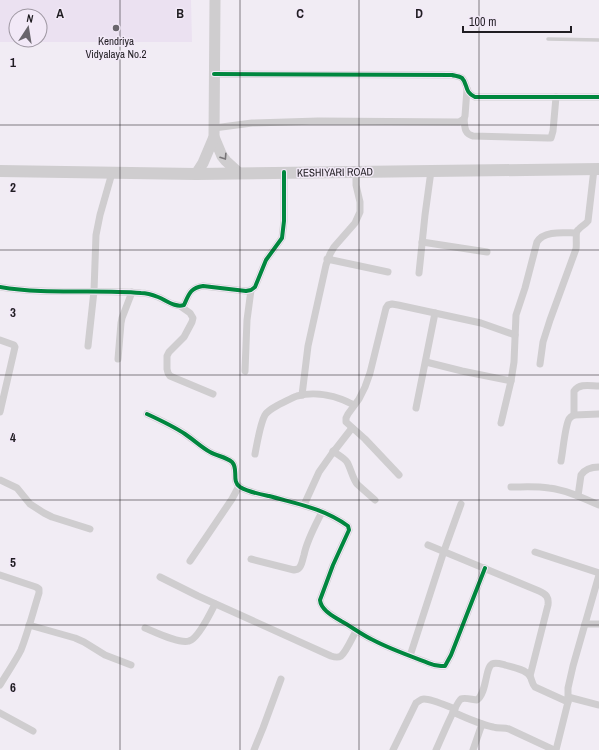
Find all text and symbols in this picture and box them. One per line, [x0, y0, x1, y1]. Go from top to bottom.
text: A [56, 5, 64, 22]
text: B [176, 5, 184, 22]
text: C [296, 5, 304, 22]
text: D [415, 5, 423, 22]
north arrow [8, 8, 48, 48]
scale bar [463, 8, 571, 34]
text: N [25, 11, 35, 26]
text: 100 m [469, 14, 496, 30]
marker: Kendriya Vidyalaya No.2 [111, 23, 121, 33]
place label: Kendriya Vidyalaya No.2 [85, 34, 147, 61]
text: 1 [10, 54, 16, 71]
one-way arrow [219, 153, 227, 160]
street label: KESHIYARI ROAD [297, 164, 373, 180]
text: 2 [10, 179, 16, 196]
text: 3 [10, 304, 16, 321]
text: 4 [10, 429, 16, 446]
text: 5 [10, 554, 16, 571]
text: 6 [10, 679, 16, 696]

